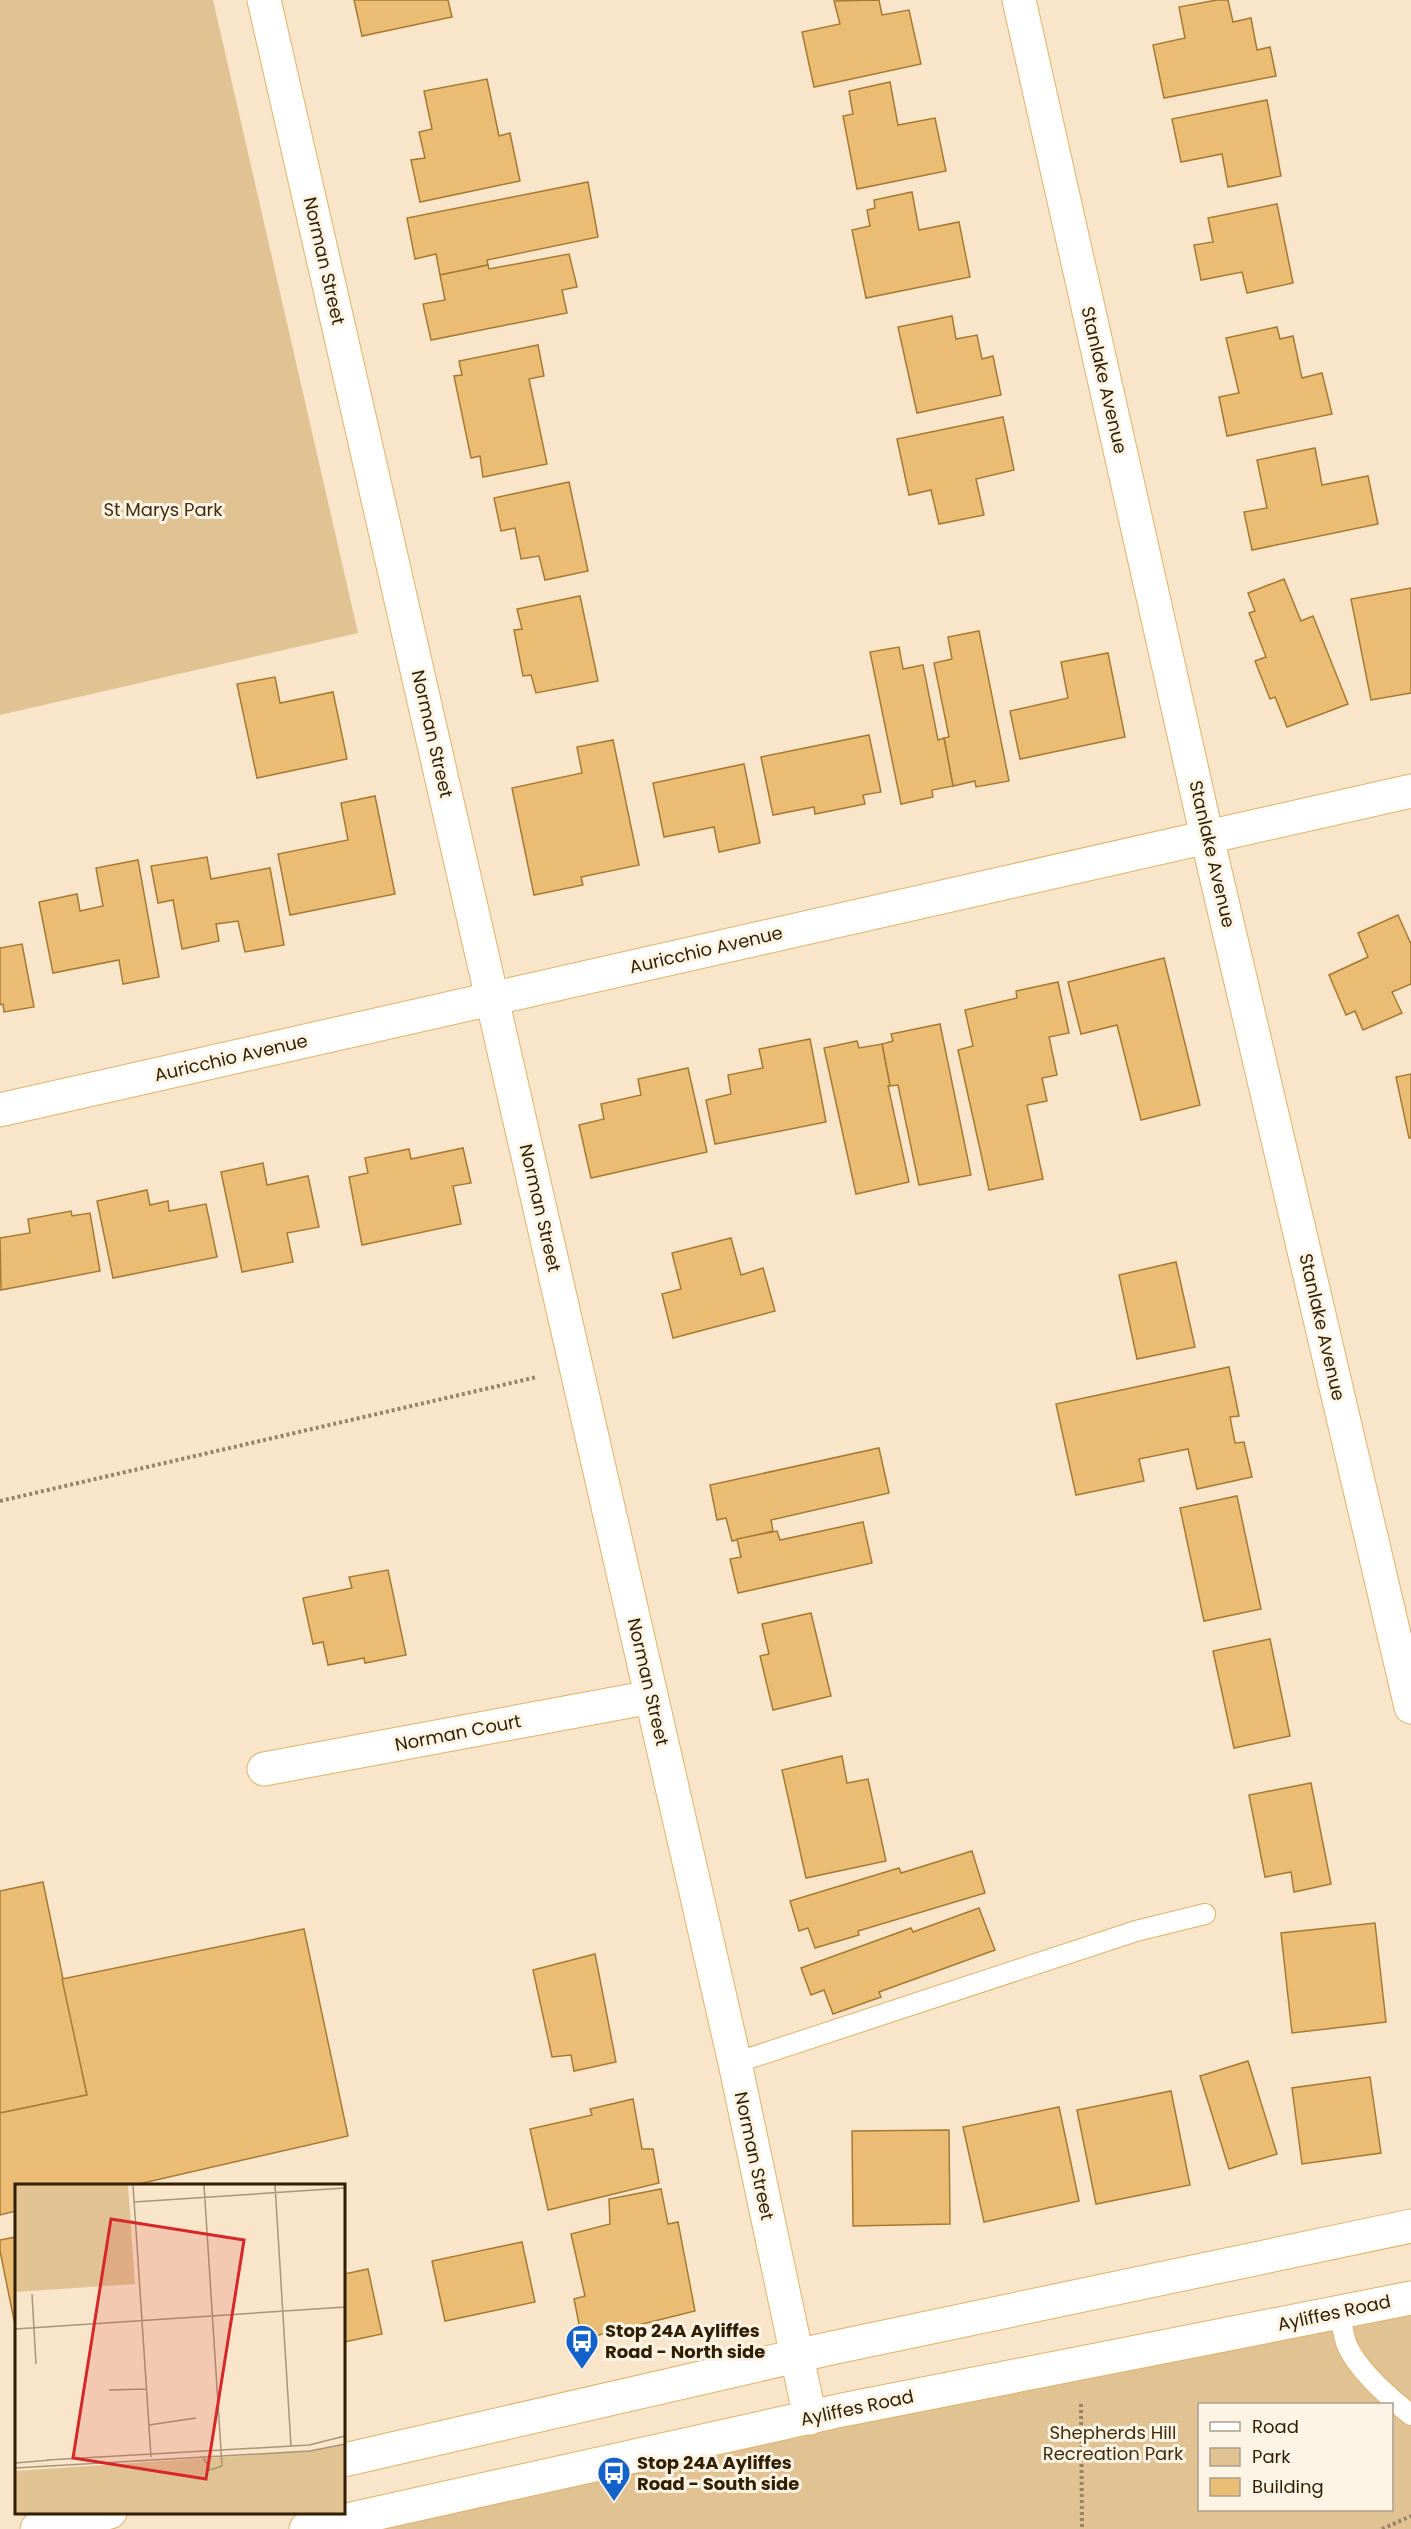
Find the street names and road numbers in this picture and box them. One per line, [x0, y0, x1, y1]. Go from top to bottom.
street label: Norman Street [298, 194, 351, 327]
street label: Stanlake Avenue [1075, 304, 1134, 456]
street label: Norman Street [406, 667, 459, 800]
street label: Stanlake Avenue [1183, 778, 1242, 930]
street label: Auricchio Avenue [627, 920, 785, 979]
street label: Auricchio Avenue [152, 1028, 310, 1087]
street label: Norman Street [514, 1141, 567, 1274]
street label: Stanlake Avenue [1293, 1251, 1352, 1403]
street label: Norman Street [622, 1615, 675, 1748]
street label: Norman Court [393, 1708, 523, 1757]
street label: Norman Street [729, 2089, 780, 2222]
street label: Ayliffes Road [1275, 2288, 1393, 2337]
street label: Ayliffes Road [798, 2383, 916, 2432]

